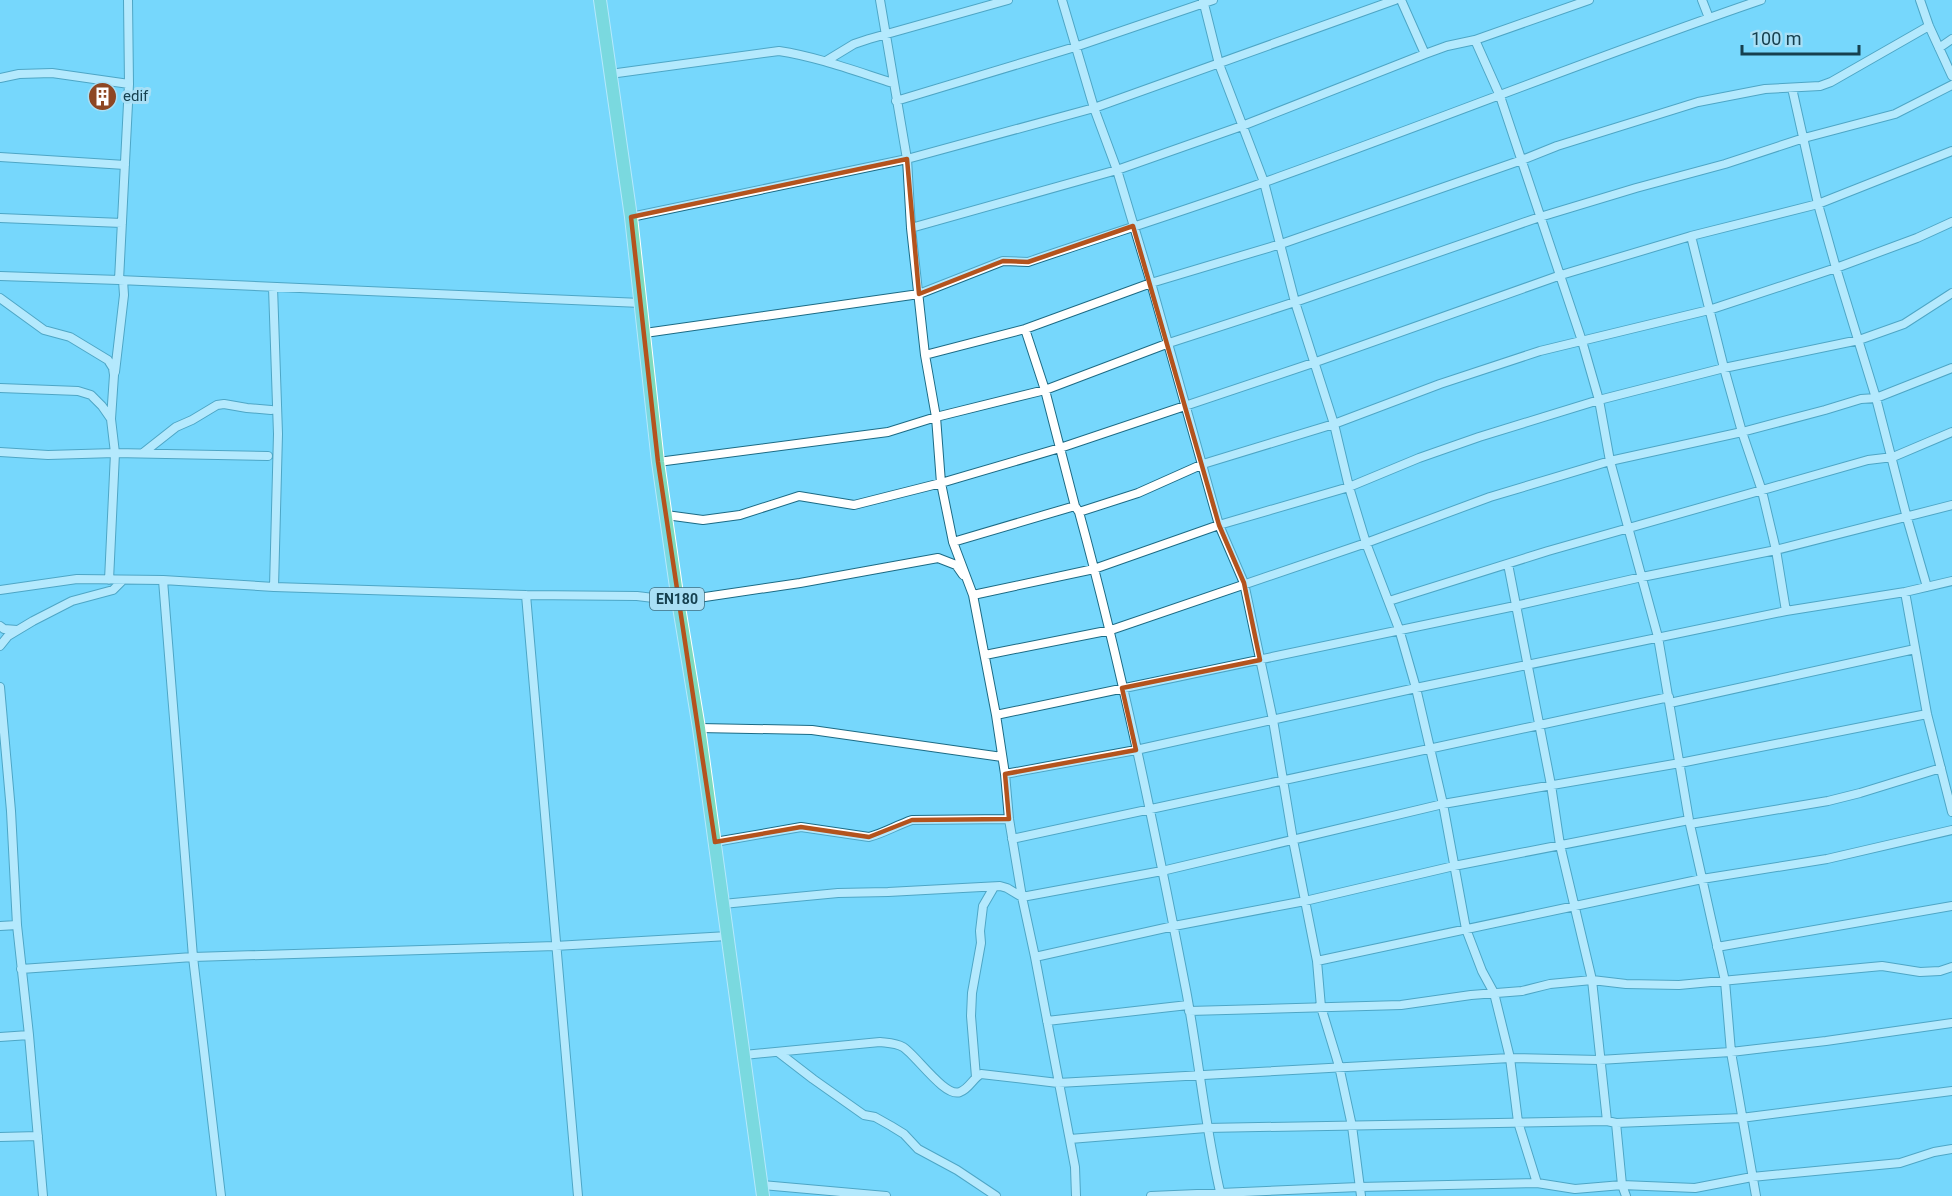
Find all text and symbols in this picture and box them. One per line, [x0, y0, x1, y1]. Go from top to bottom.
scale bar [1742, 18, 1859, 56]
text: 100 m [1751, 28, 1802, 49]
building icon: edif [86, 80, 118, 112]
place label: edif [123, 87, 149, 105]
road number: EN180 [650, 588, 704, 610]

